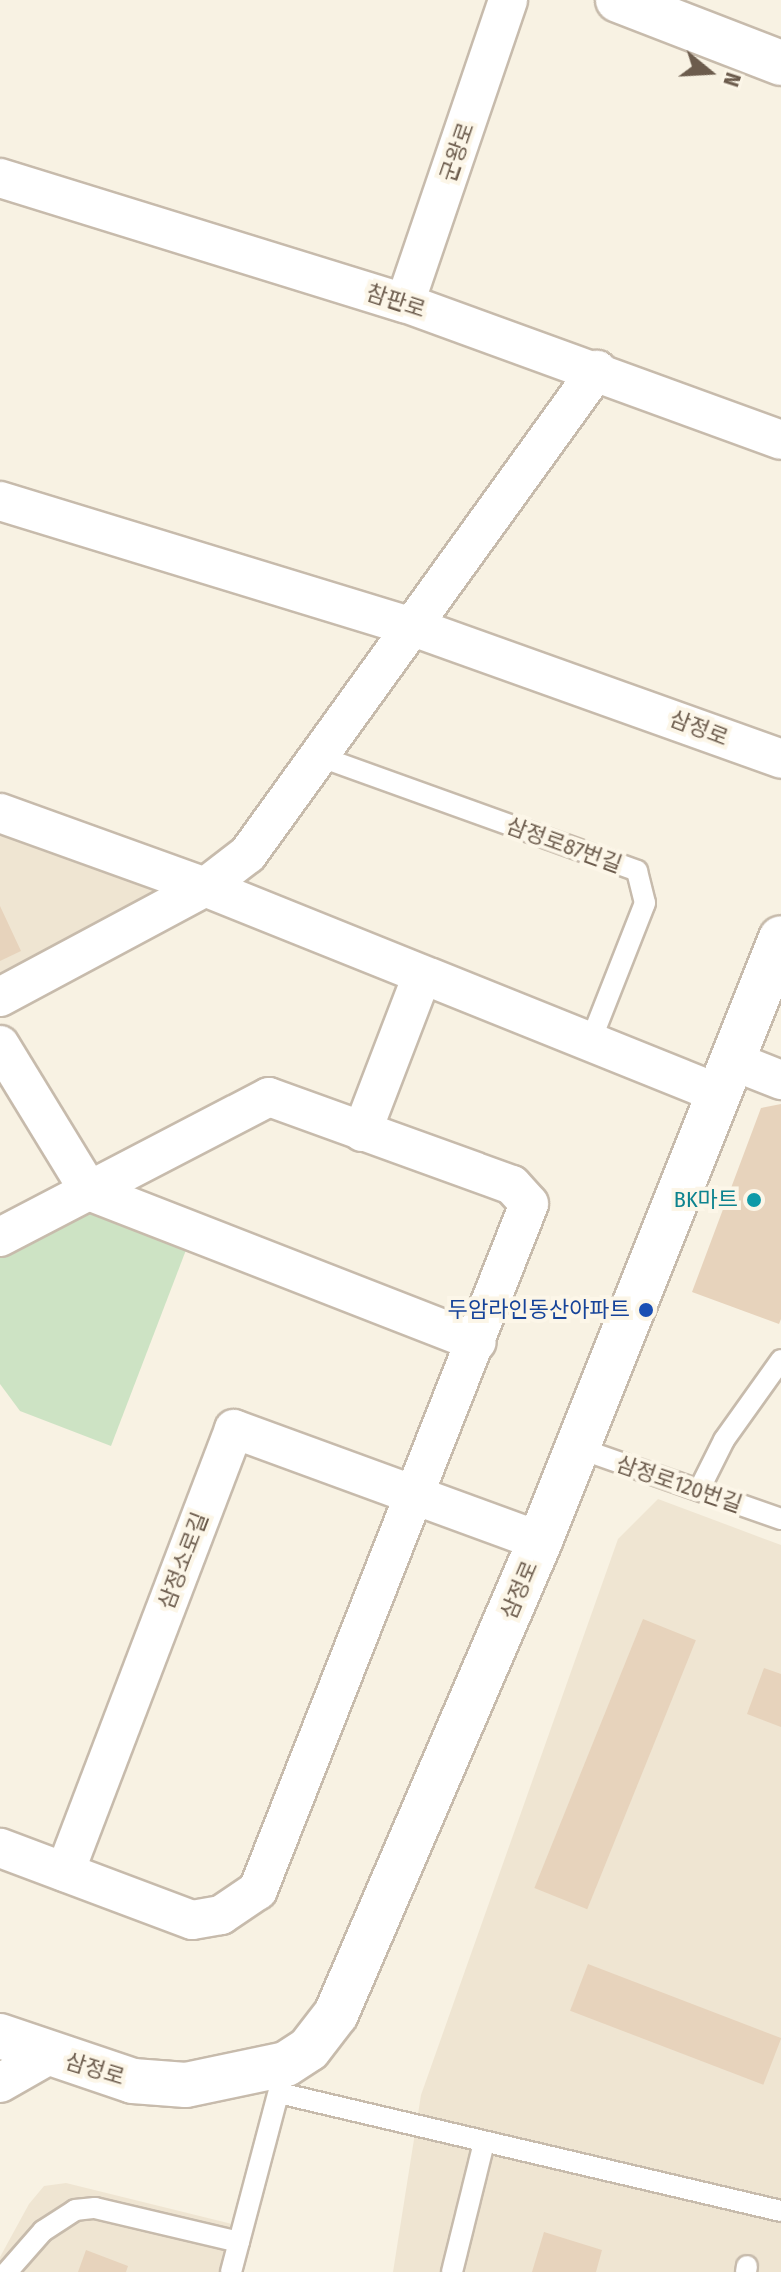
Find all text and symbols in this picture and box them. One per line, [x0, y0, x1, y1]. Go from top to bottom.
north arrow [669, 32, 749, 112]
text: N [717, 69, 747, 90]
street label: 군왕로 [435, 119, 479, 185]
street label: 참판로 [363, 279, 429, 323]
street label: 삼정로 [666, 705, 732, 751]
street label: 삼정로87번길 [503, 812, 625, 878]
place label: BK마트 [674, 1187, 738, 1213]
marker: BK마트 [745, 1191, 763, 1209]
place label: 두암라인동산아파트 [448, 1297, 630, 1323]
marker: 두암라인동산아파트 [637, 1301, 655, 1319]
street label: 삼정로120번길 [613, 1450, 745, 1518]
street label: 삼정소로길 [153, 1509, 213, 1613]
street label: 삼정로 [495, 1557, 543, 1623]
street label: 삼정로 [62, 2048, 128, 2090]

